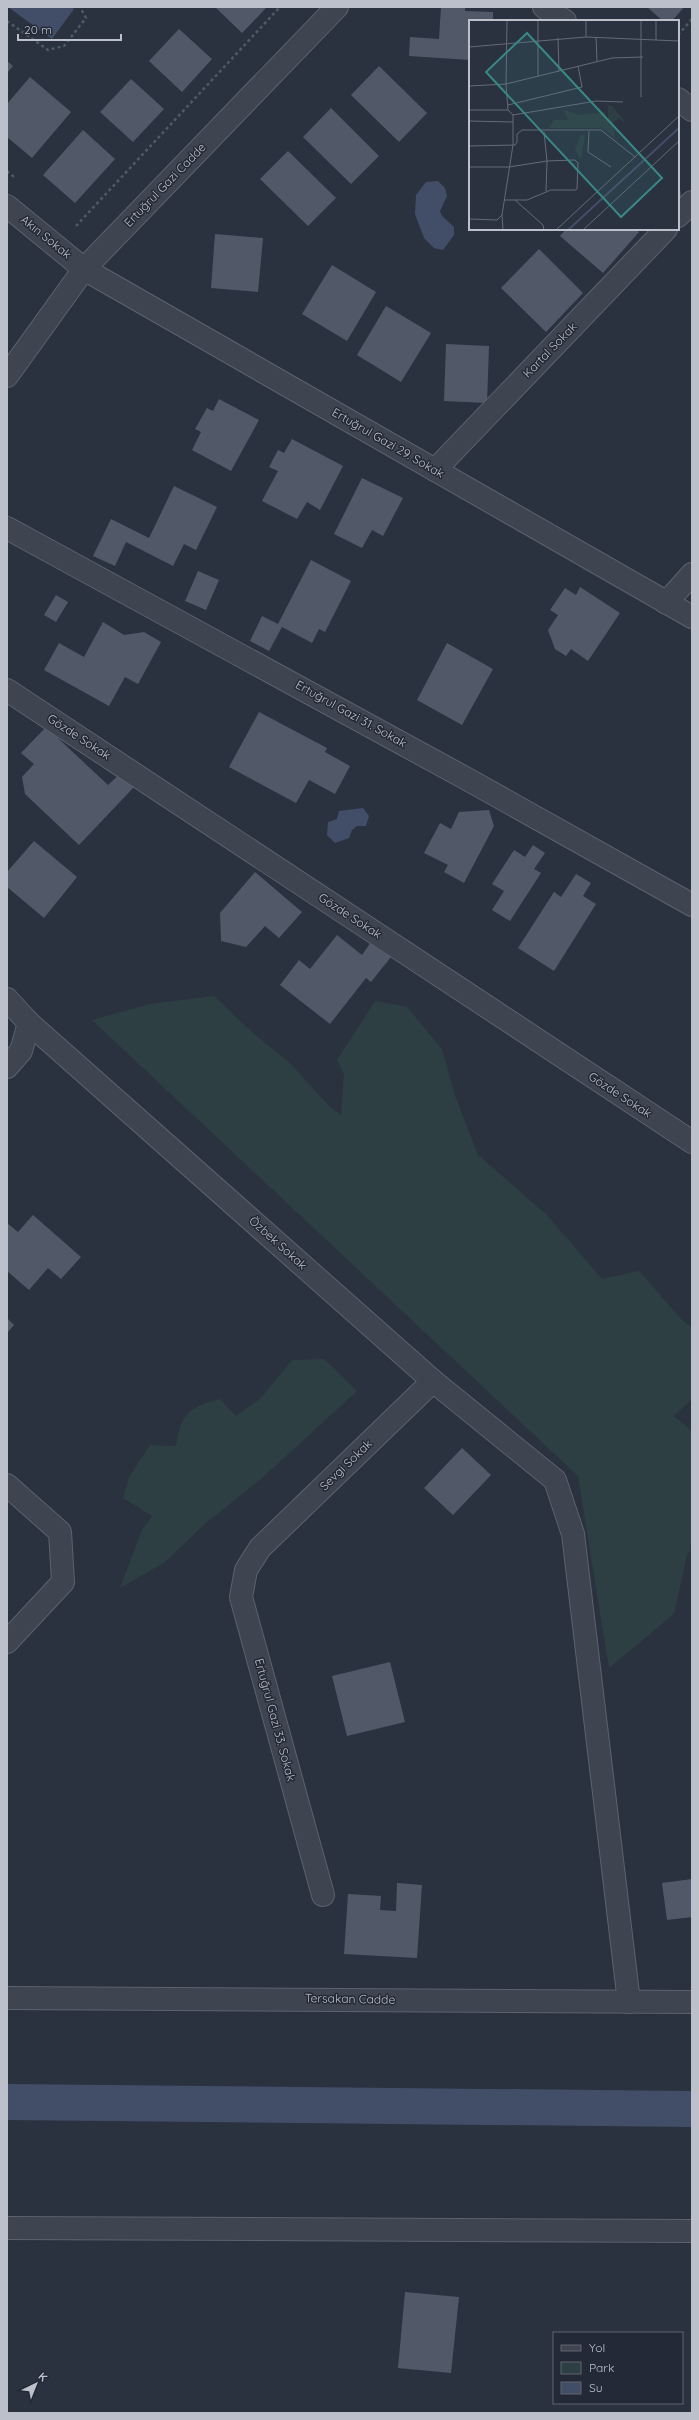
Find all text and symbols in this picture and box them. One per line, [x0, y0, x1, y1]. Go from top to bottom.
scale bar [18, 16, 121, 42]
inset map [469, 20, 679, 230]
text: 20 m [24, 22, 52, 37]
street label: Ertuğrul Gazi Cadde [121, 139, 209, 230]
street label: Akın Sokak [18, 212, 75, 262]
street label: Kartal Sokak [519, 319, 580, 381]
street label: Ertuğrul Gazi 29. Sokak [329, 404, 447, 481]
street label: Ertuğrul Gazi 31. Sokak [293, 677, 410, 750]
street label: Gözde Sokak [45, 711, 114, 763]
street label: Gözde Sokak [316, 890, 385, 942]
street label: Gözde Sokak [586, 1069, 655, 1121]
street label: Özbek Sokak [246, 1213, 310, 1273]
street label: Sevgi Sokak [316, 1436, 375, 1493]
street label: Ertuğrul Gazi 33. Sokak [252, 1657, 299, 1783]
street label: Tersakan Cadde [305, 1990, 396, 2007]
legend [553, 2332, 683, 2404]
text: Yol [589, 2340, 605, 2355]
text: Park [589, 2360, 614, 2375]
north arrow [16, 2364, 56, 2404]
text: K [35, 2369, 50, 2384]
text: Su [589, 2380, 603, 2395]

